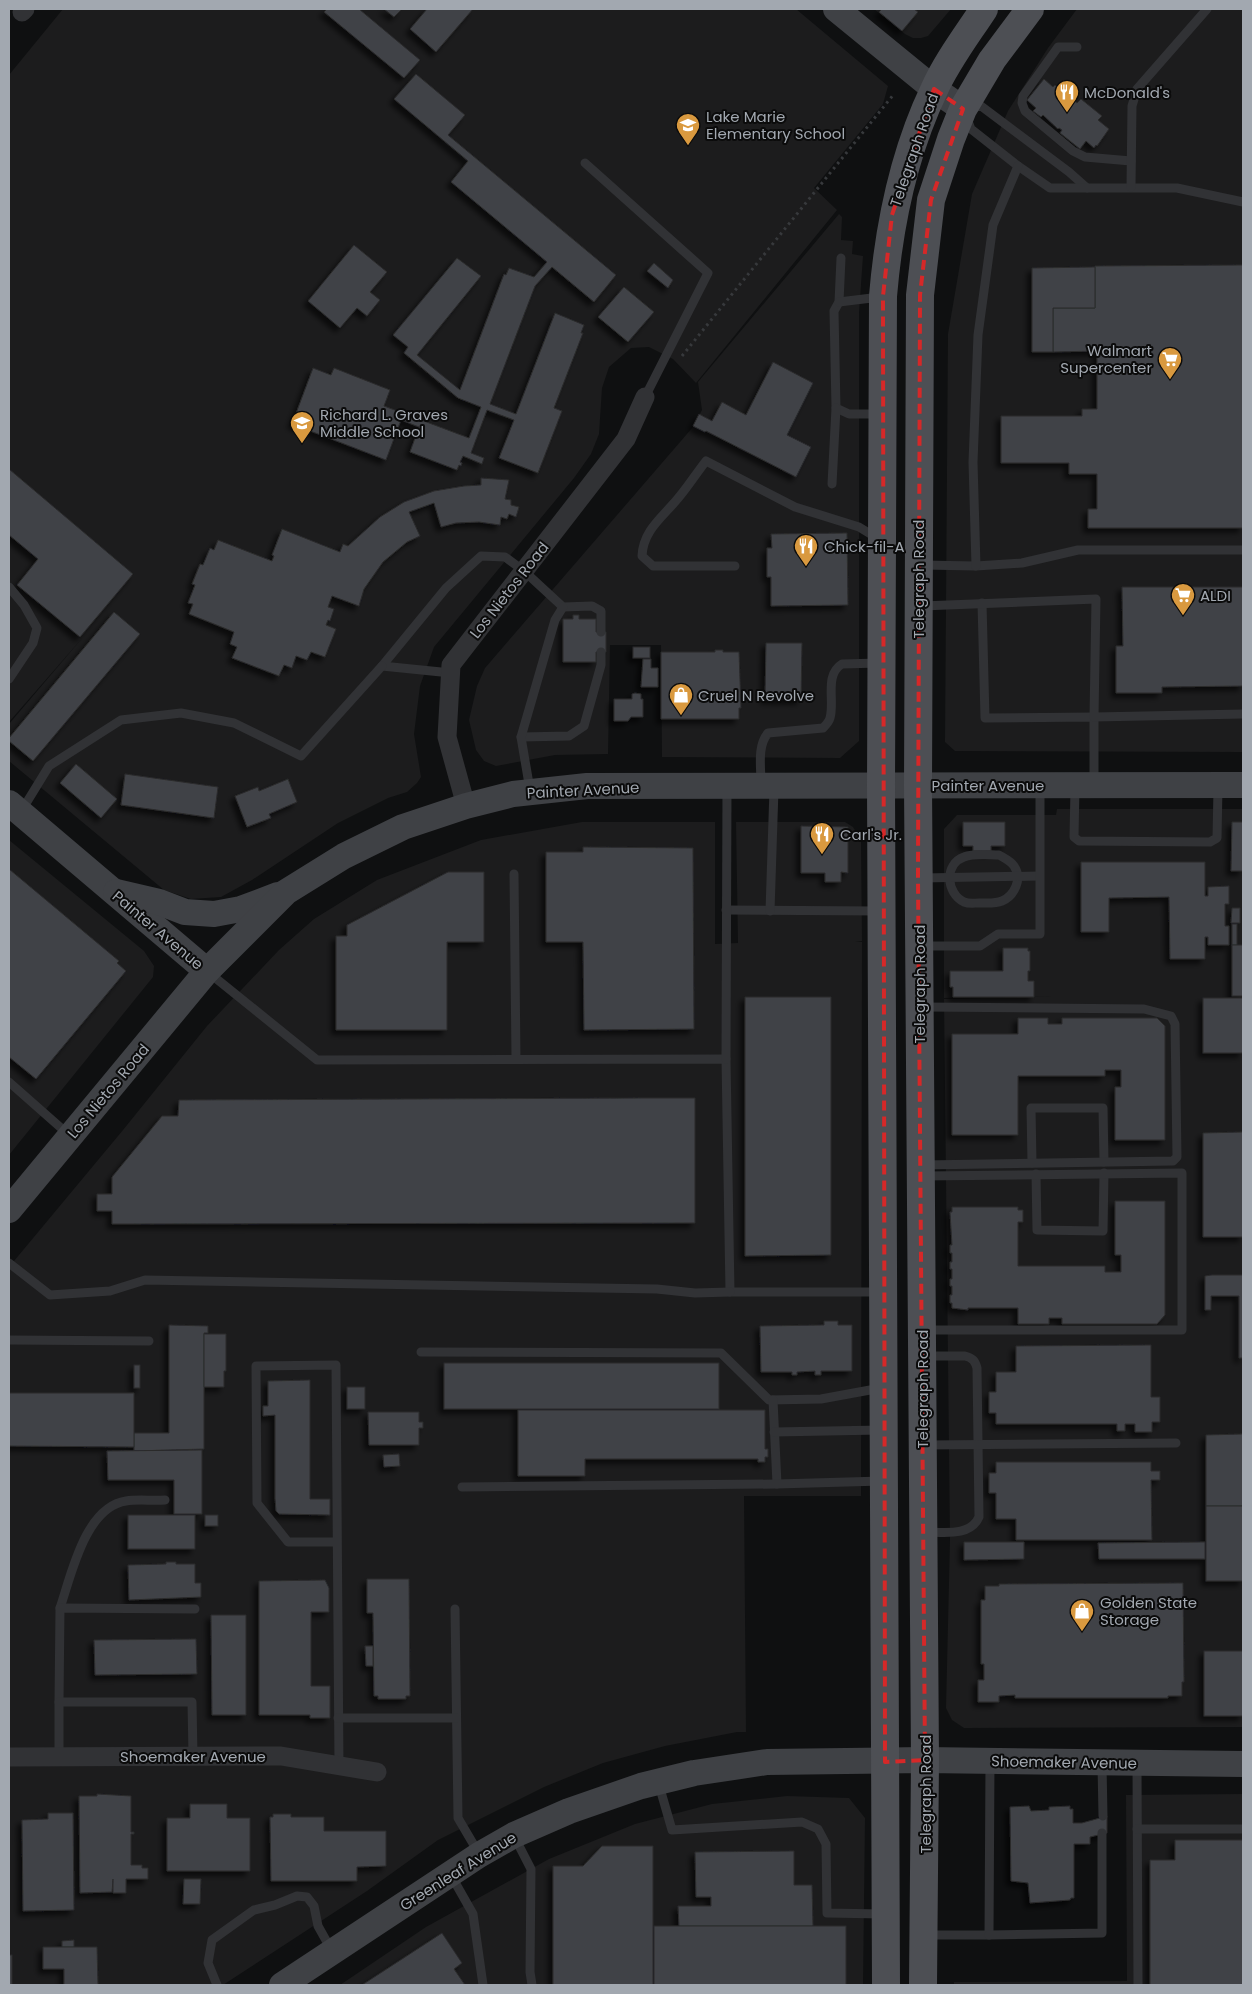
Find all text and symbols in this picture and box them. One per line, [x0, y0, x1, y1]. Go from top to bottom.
restaurant icon: McDonald's [1054, 79, 1080, 113]
place label: McDonald's [1084, 82, 1170, 103]
street label: Telegraph Road [885, 90, 943, 210]
place label: Lake Marie Elementary School [706, 106, 845, 144]
school or university icon: Lake Marie Elementary School [675, 112, 701, 146]
place label: Walmart Supercenter [1060, 340, 1152, 378]
supermarket icon: Walmart Supercenter [1157, 346, 1183, 380]
place label: Richard L. Graves Middle School [320, 404, 448, 442]
school or university icon: Richard L. Graves Middle School [289, 410, 315, 444]
street label: Telegraph Road [908, 519, 929, 639]
restaurant icon: Chick-fil-A [793, 533, 819, 567]
place label: Chick-fil-A [824, 536, 905, 557]
street label: Los Nietos Road [465, 537, 553, 643]
supermarket icon: ALDI [1170, 582, 1196, 616]
place label: ALDI [1200, 585, 1231, 606]
shop icon: Cruel N Revolve [668, 682, 694, 716]
place label: Cruel N Revolve [698, 685, 814, 706]
street label: Painter Avenue [932, 775, 1044, 796]
street label: Painter Avenue [526, 777, 640, 803]
restaurant icon: Carl's Jr. [809, 821, 835, 855]
place label: Carl's Jr. [840, 824, 902, 845]
street label: Painter Avenue [108, 886, 208, 974]
street label: Telegraph Road [909, 924, 930, 1044]
street label: Los Nietos Road [62, 1039, 154, 1143]
street label: Telegraph Road [912, 1329, 933, 1449]
place label: Golden State Storage [1100, 1592, 1197, 1630]
shop icon: Golden State Storage [1069, 1598, 1095, 1632]
street label: Telegraph Road [915, 1734, 936, 1854]
street label: Shoemaker Avenue [120, 1746, 266, 1767]
street label: Shoemaker Avenue [991, 1750, 1137, 1774]
street label: Greenleaf Avenue [396, 1827, 520, 1915]

